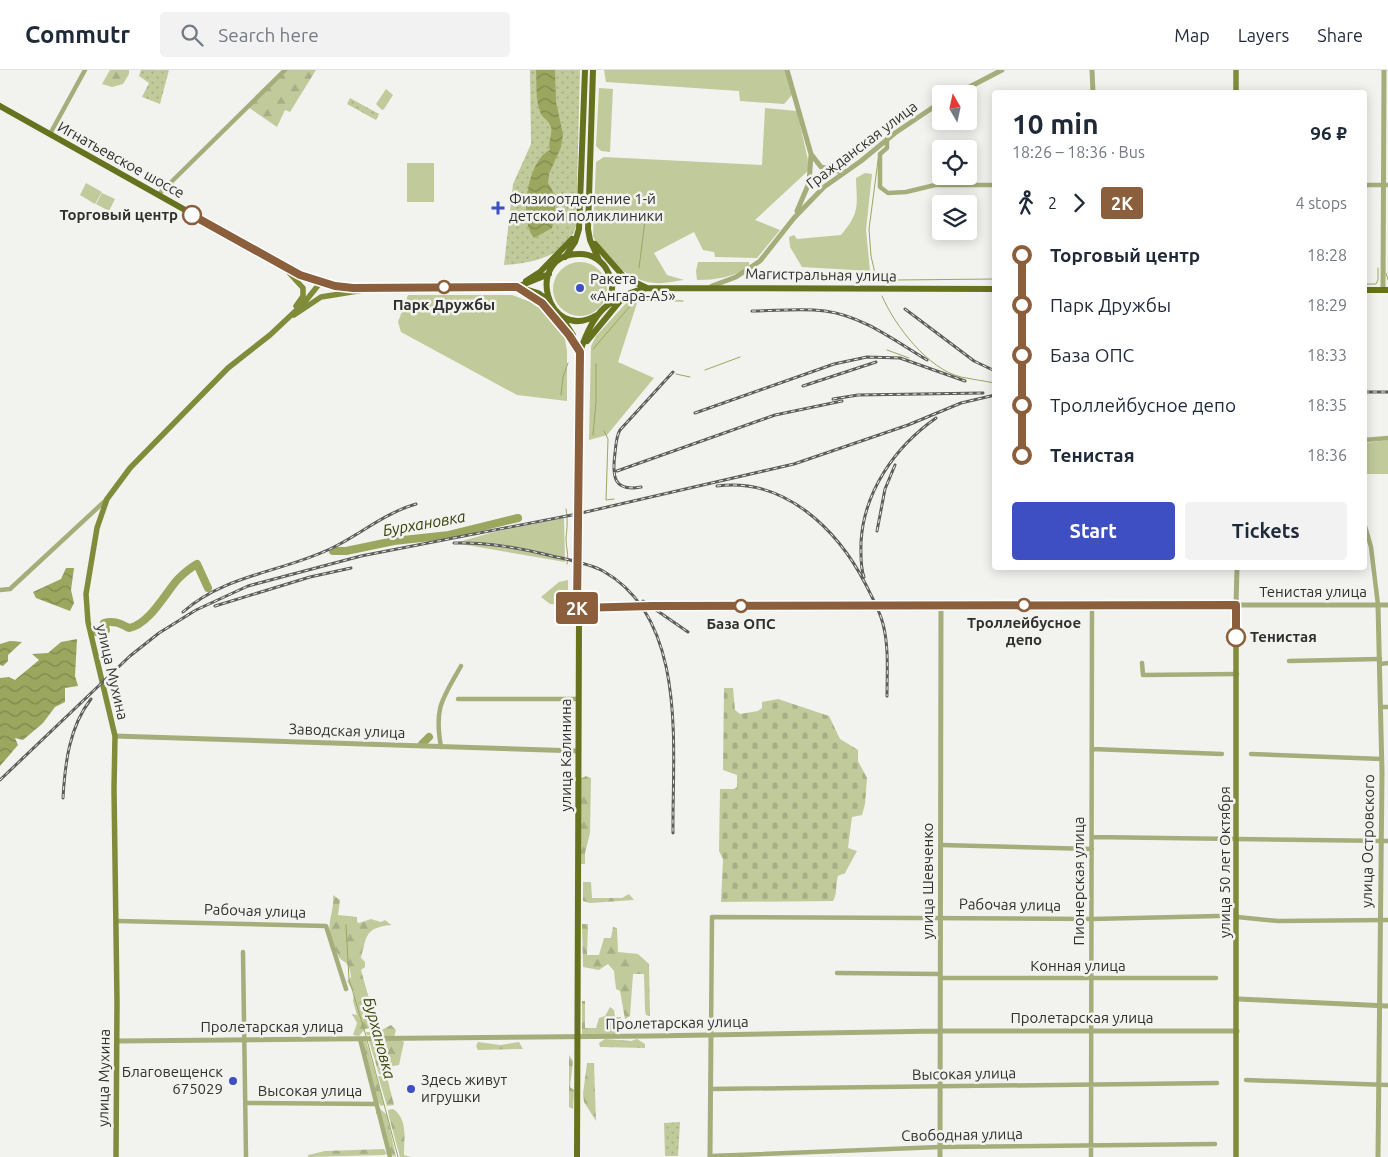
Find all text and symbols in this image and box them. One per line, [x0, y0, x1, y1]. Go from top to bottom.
search box [160, 12, 510, 57]
text: Commutr [25, 21, 130, 48]
icon: search [178, 21, 206, 49]
text: Search here [218, 24, 319, 46]
text: Map [1174, 25, 1210, 45]
text: Layers [1238, 25, 1289, 45]
text: Share [1317, 25, 1363, 45]
north arrow [932, 85, 978, 130]
map controls [932, 85, 977, 240]
street label: Гражданская улица [803, 97, 920, 192]
text: 10 min [1012, 108, 1099, 139]
street label: Игнатьевское шоссе [55, 118, 188, 201]
text: 96 ₽ [1310, 122, 1347, 144]
button: locate [932, 140, 977, 185]
text: 18:26 – 18:36 · Bus [1012, 143, 1145, 161]
icon: walk [1012, 189, 1040, 217]
icon: forward [1065, 189, 1093, 217]
place label: Физиоотделение 1-й детской поликлиники [509, 190, 663, 224]
text: 2К [1111, 193, 1133, 213]
text: 2 [1048, 194, 1057, 212]
text: 4 stops [1295, 194, 1347, 212]
button: layers [932, 195, 977, 240]
marker: Физиоотделение 1-й детской поликлиники [491, 201, 505, 215]
marker: Торговый центр [182, 205, 202, 225]
place label: Торговый центр [59, 206, 178, 223]
text: Торговый центр [1050, 244, 1200, 266]
text: 18:28 [1307, 246, 1347, 264]
street label: Магистральная улица [745, 265, 897, 284]
place label: Ракета «Ангара-А5» [590, 270, 675, 304]
marker: Парк Дружбы [437, 280, 451, 294]
marker: Ракета «Ангара-А5» [574, 282, 586, 294]
text: Парк Дружбы [1050, 294, 1171, 316]
place label: Парк Дружбы [393, 296, 495, 313]
text: 18:29 [1307, 296, 1347, 314]
text: База ОПС [1050, 344, 1134, 366]
text: 18:33 [1307, 346, 1347, 364]
text: Троллейбусное депо [1050, 394, 1236, 416]
text: 18:35 [1307, 396, 1347, 414]
text: Тенистая [1050, 444, 1135, 466]
text: 18:36 [1307, 446, 1347, 464]
button: Start [1012, 502, 1175, 560]
button: Tickets [1185, 502, 1347, 560]
water label: Бурхановка [381, 507, 467, 539]
street label: Тенистая улица [1259, 583, 1367, 600]
line badge: 2К [554, 592, 600, 624]
text: 2К [566, 598, 588, 618]
marker: Троллейбусное депо [1017, 598, 1031, 612]
marker: База ОПС [734, 599, 748, 613]
place label: Троллейбусное депо [967, 614, 1081, 648]
place label: База ОПС [706, 615, 776, 632]
street label: улица Мухина [93, 622, 132, 721]
marker: Тенистая [1226, 627, 1246, 647]
place label: Тенистая [1250, 628, 1317, 645]
street label: улица Калинина [557, 698, 574, 812]
street label: Заводская улица [288, 720, 406, 741]
street label: улица Островского [1358, 774, 1377, 908]
street label: улица 50 лет Октября [1216, 786, 1233, 938]
street label: Пионерская улица [1070, 817, 1087, 945]
street label: улица Шевченко [919, 823, 936, 939]
street label: Рабочая улица [959, 895, 1061, 914]
street label: Рабочая улица [204, 900, 306, 921]
street label: Конная улица [1030, 957, 1126, 974]
water label: Бурхановка [360, 995, 400, 1081]
street label: Пролетарская улица [1010, 1009, 1154, 1026]
street label: Пролетарская улица [605, 1013, 749, 1032]
street label: Пролетарская улица [200, 1018, 344, 1035]
street label: улица Мухина [94, 1029, 113, 1127]
place label: Благовещенск 675029 [122, 1063, 223, 1097]
street label: Высокая улица [912, 1064, 1016, 1083]
place label: Здесь живут игрушки [421, 1071, 507, 1105]
marker: Благовещенск 675029 [227, 1075, 239, 1087]
street label: Высокая улица [258, 1082, 362, 1099]
marker: Здесь живут игрушки [405, 1083, 417, 1095]
street label: Свободная улица [901, 1125, 1023, 1144]

